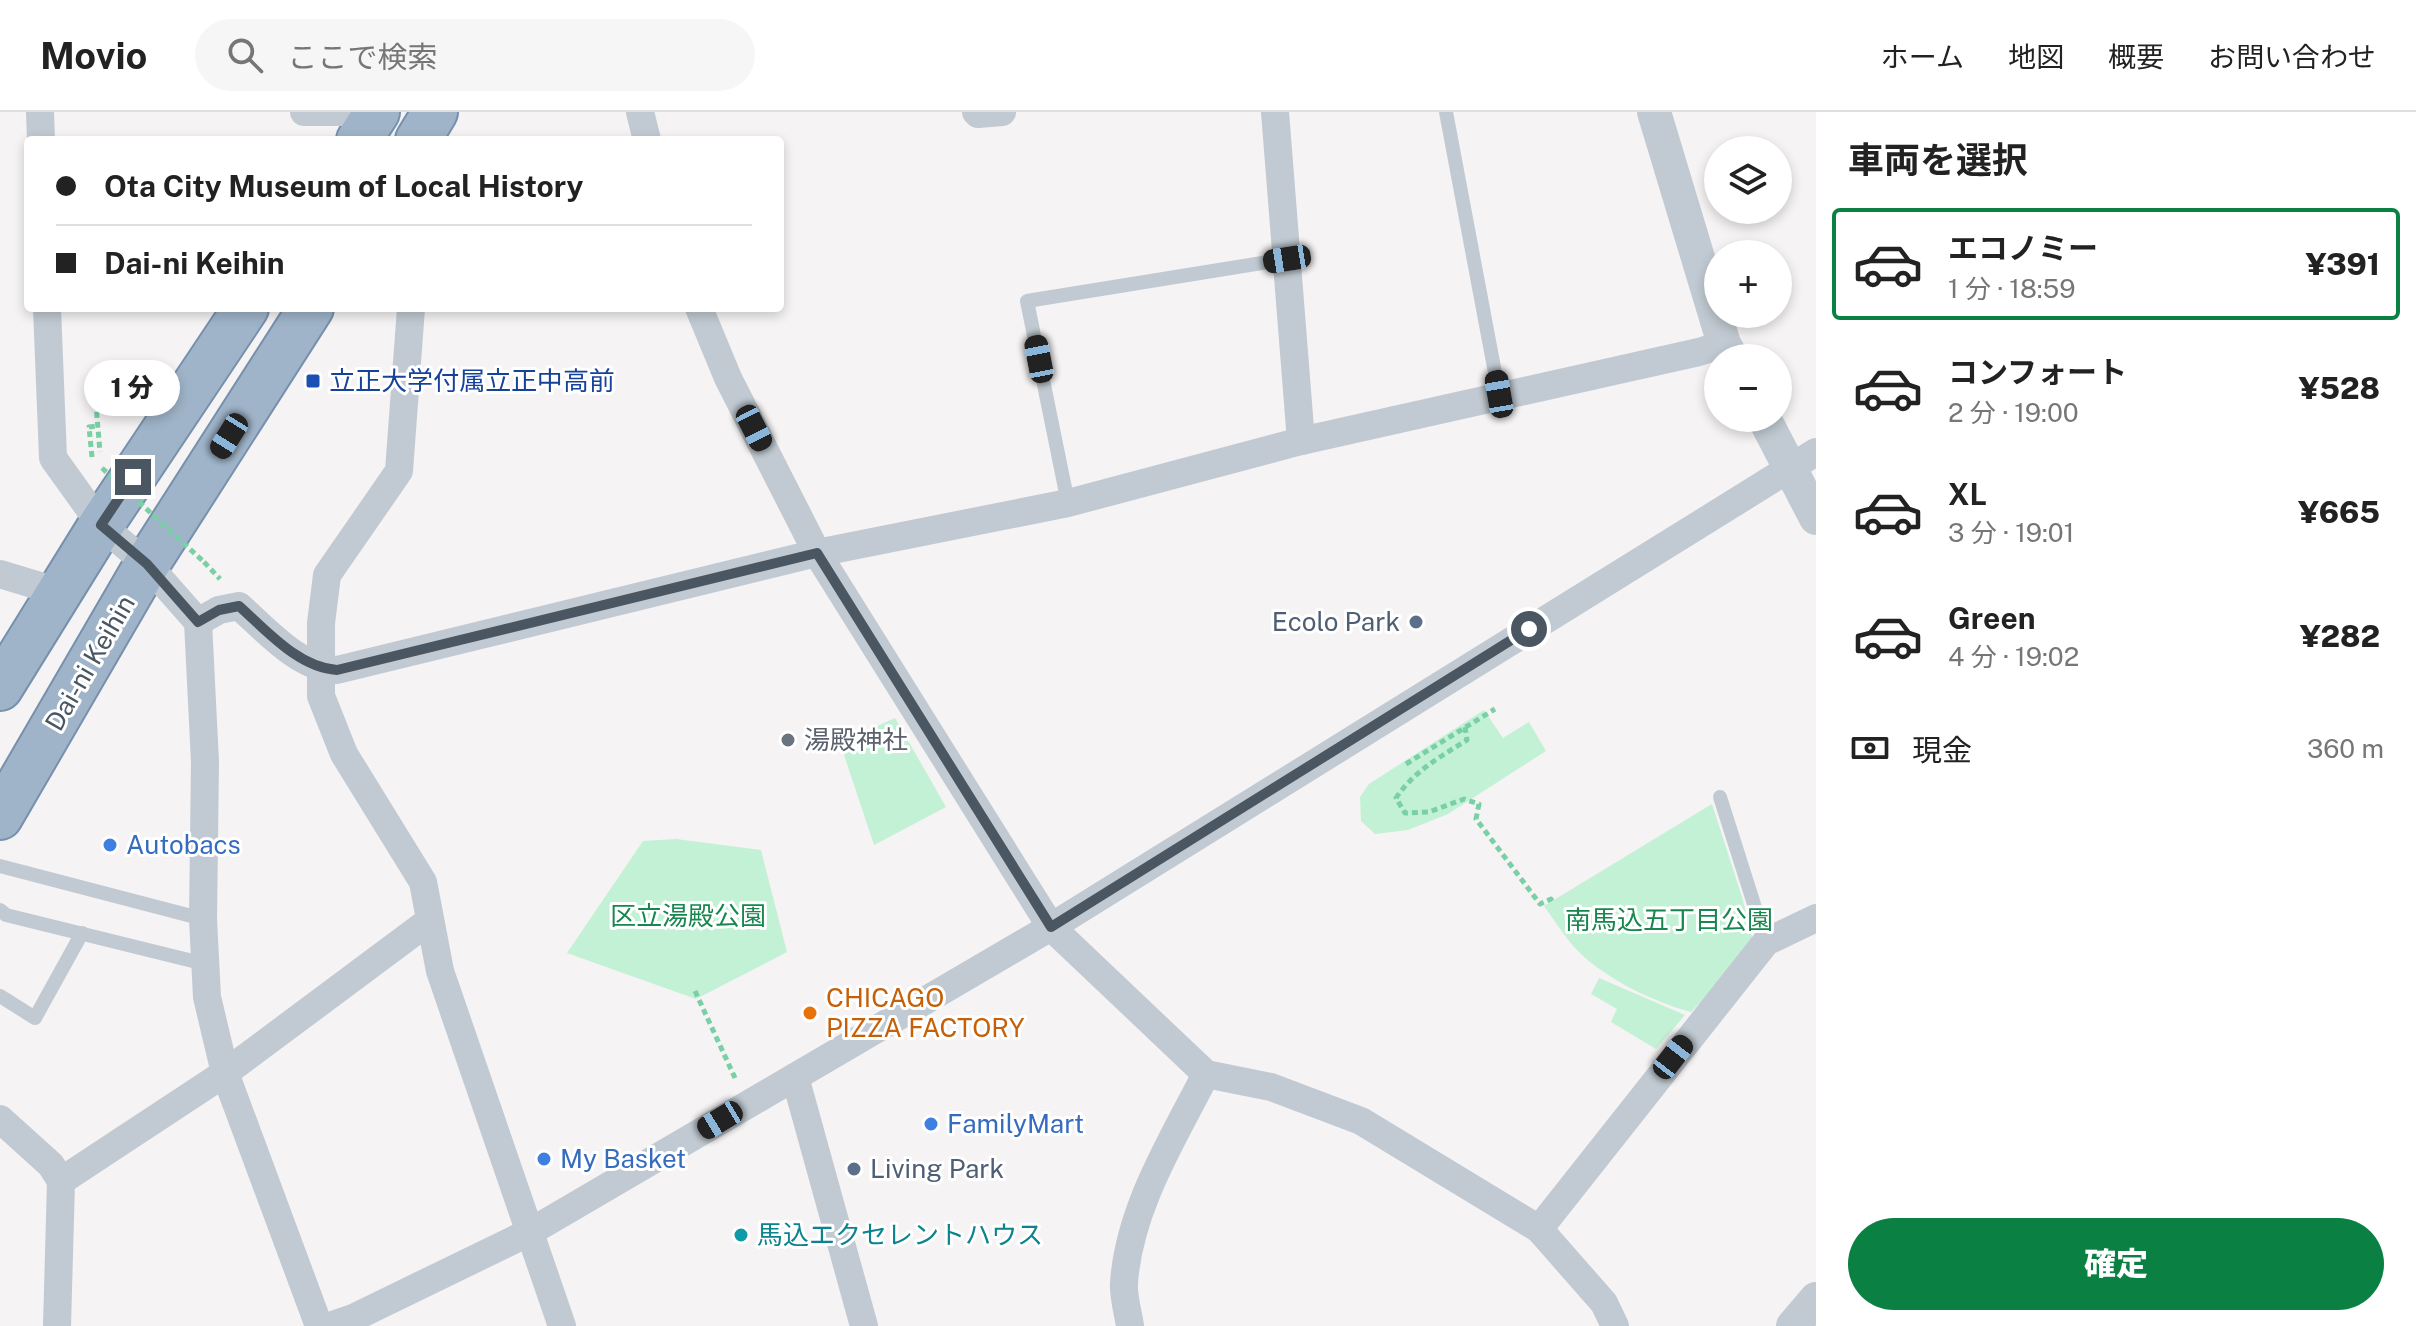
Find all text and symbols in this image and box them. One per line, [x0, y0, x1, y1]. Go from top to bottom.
search box [195, 19, 755, 91]
text: Movio [40, 33, 147, 78]
icon: search [223, 33, 267, 77]
text: ここで検索 [287, 39, 437, 75]
text: ホーム [1881, 40, 1964, 73]
text: 地図 [2008, 40, 2064, 73]
text: 概要 [2108, 40, 2164, 73]
text: お問い合わせ [2208, 40, 2376, 73]
map controls [1704, 136, 1792, 432]
button: layers [1704, 136, 1792, 224]
text: 車両を選択 [1848, 139, 2028, 181]
text: Ota City Museum of Local History [104, 168, 583, 204]
icon: car [1852, 228, 1924, 300]
text: エコノミー [1948, 230, 2098, 266]
button: + [1704, 240, 1792, 328]
car [1261, 243, 1313, 275]
text: Dai-ni Keihin [104, 245, 285, 281]
text: ¥391 [2306, 246, 2380, 282]
text: 1 分 · 18:59 [1948, 273, 2076, 304]
car [1023, 333, 1055, 385]
button: − [1704, 344, 1792, 432]
icon: car [1852, 352, 1924, 424]
text: コンフォート [1948, 354, 2127, 390]
callout: 1 分 [85, 361, 181, 417]
place label: 立正大学付属立正中高前 [329, 365, 615, 396]
car [1483, 368, 1515, 420]
text: ¥528 [2299, 370, 2380, 406]
text: 1 分 [110, 372, 154, 403]
marker: 立正大学付属立正中高前 [304, 372, 322, 390]
text: 2 分 · 19:00 [1948, 397, 2079, 428]
car [732, 401, 776, 455]
car [206, 409, 252, 463]
route end [115, 459, 151, 495]
icon: car [1852, 476, 1924, 548]
text: XL [1948, 476, 1987, 512]
text: ¥665 [2298, 494, 2380, 530]
text: 3 分 · 19:01 [1948, 517, 2074, 548]
street label: Dai-ni Keihin [38, 589, 141, 736]
icon: car [1852, 600, 1924, 672]
text: Green [1948, 600, 2035, 636]
place label: Ecolo Park [1272, 606, 1400, 637]
route start [1511, 611, 1547, 647]
marker: Ecolo Park [1407, 613, 1425, 631]
text: ¥282 [2300, 618, 2380, 654]
text: 4 分 · 19:02 [1948, 641, 2079, 672]
place label: 湯殿神社 [804, 724, 908, 755]
icon: cash [1848, 726, 1892, 770]
marker: 湯殿神社 [779, 731, 797, 749]
text: 現金 [1912, 732, 1972, 768]
text: 360 m [2307, 733, 2384, 764]
place label: Autobacs [126, 829, 241, 860]
marker: Autobacs [101, 836, 119, 854]
park label: 区立湯殿公園 [610, 900, 766, 931]
park label: 南馬込五丁目公園 [1565, 904, 1773, 935]
place label: CHICAGO PIZZA FACTORY [826, 982, 1025, 1043]
marker: CHICAGO PIZZA FACTORY [801, 1004, 819, 1022]
car [1649, 1031, 1697, 1083]
car [693, 1097, 747, 1143]
place label: FamilyMart [947, 1108, 1084, 1139]
marker: FamilyMart [922, 1115, 940, 1133]
place label: My Basket [560, 1143, 686, 1174]
marker: My Basket [535, 1150, 553, 1168]
place label: Living Park [870, 1153, 1004, 1184]
marker: Living Park [845, 1160, 863, 1178]
button: 確定 [1848, 1218, 2384, 1310]
place label: 馬込エクセレントハウス [757, 1219, 1043, 1250]
marker: 馬込エクセレントハウス [732, 1226, 750, 1244]

